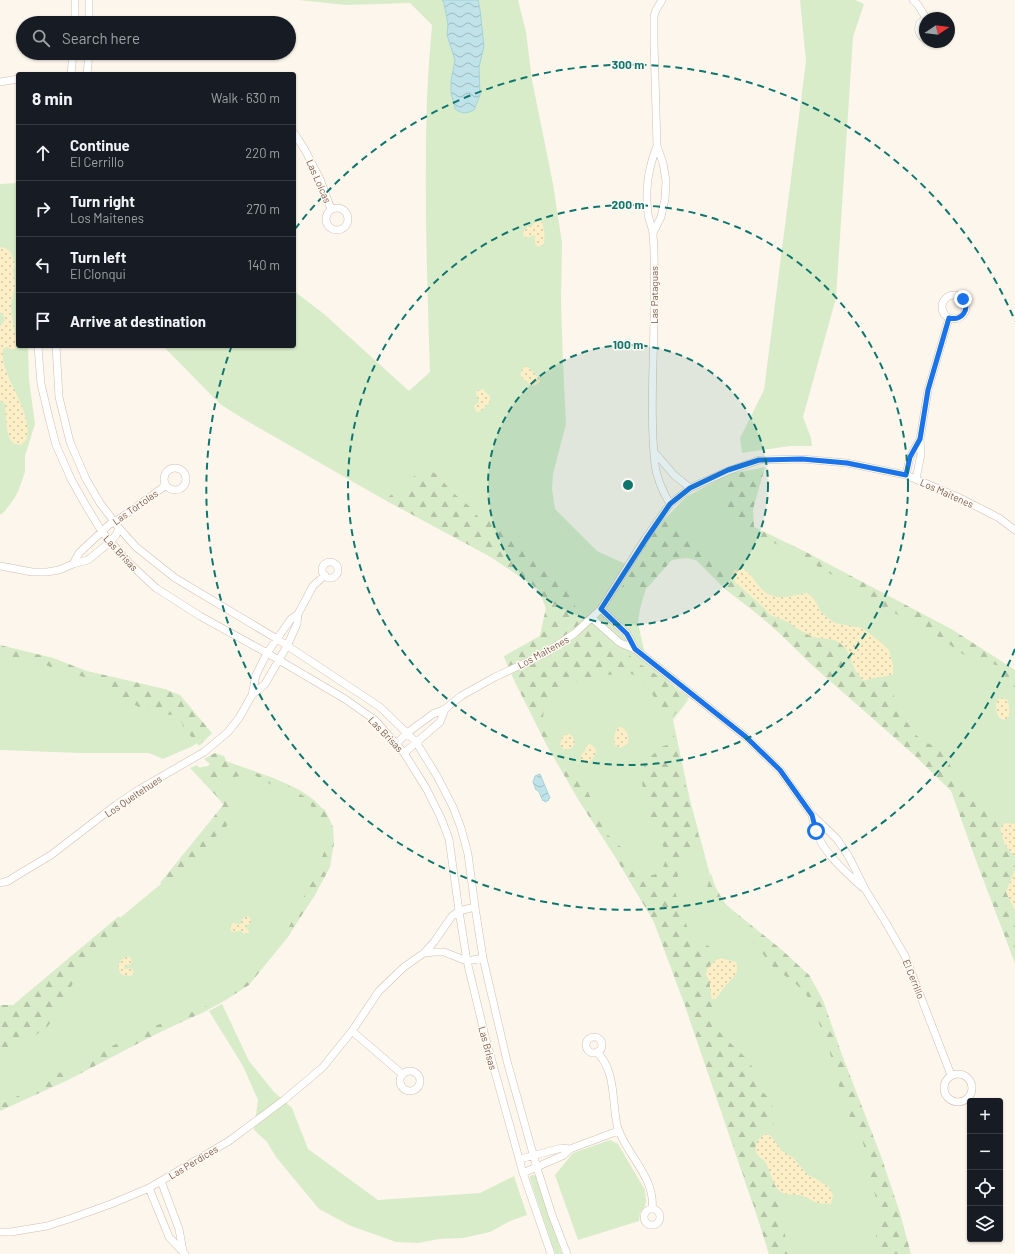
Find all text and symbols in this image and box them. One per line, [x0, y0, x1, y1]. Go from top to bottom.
north arrow [919, 12, 955, 48]
search box [16, 16, 296, 60]
icon: search [30, 27, 52, 49]
text: Search here [62, 29, 140, 47]
text: 300 m [612, 57, 644, 71]
text: 8 min [32, 88, 72, 108]
text: Walk · 630 m [211, 90, 280, 106]
text: Continue [70, 136, 130, 154]
icon: ahead [32, 142, 54, 164]
text: 220 m [245, 145, 280, 161]
text: El Cerrillo [70, 154, 124, 170]
street label: Las Loicas [304, 157, 334, 205]
text: Turn right [70, 192, 135, 210]
text: 200 m [612, 197, 644, 211]
icon: right [32, 198, 54, 220]
text: 270 m [246, 201, 280, 217]
text: Los Maitenes [70, 210, 144, 226]
text: Turn left [70, 248, 126, 266]
icon: left [32, 254, 54, 276]
text: 140 m [248, 257, 280, 273]
text: El Clonqui [70, 266, 126, 282]
street label: Las Pataguas [648, 266, 660, 324]
route end [954, 290, 972, 308]
icon: arrive [32, 310, 54, 332]
text: Arrive at destination [70, 312, 206, 330]
text: 100 m [613, 337, 643, 351]
street label: Los Maitenes [919, 476, 976, 510]
centre of rings [621, 478, 635, 492]
street label: Las Tórtolas [110, 487, 160, 527]
street label: Las Brisas [101, 533, 141, 574]
street label: Los Maitenes [515, 633, 571, 671]
street label: Las Brisas [366, 714, 406, 754]
street label: Los Queltehues [102, 772, 164, 820]
route start [807, 822, 825, 840]
street label: El Cerrillo [901, 957, 927, 1001]
street label: Las Brisas [476, 1025, 500, 1071]
map controls [967, 1098, 1003, 1242]
button: + [967, 1098, 1003, 1134]
button: − [967, 1134, 1003, 1170]
street label: Las Perdices [166, 1142, 220, 1181]
button: locate [967, 1170, 1003, 1206]
button: layers [967, 1206, 1003, 1242]

